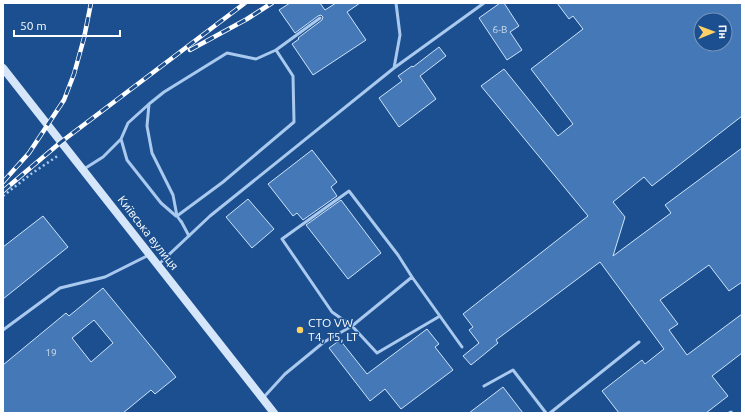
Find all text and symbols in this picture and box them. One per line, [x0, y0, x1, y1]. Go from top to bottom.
scale bar [14, 12, 120, 38]
north arrow [693, 12, 733, 52]
text: 50 m [20, 19, 47, 32]
house number: 6-В [493, 24, 507, 35]
text: Пн [717, 25, 729, 39]
street label: Київська вулиця [115, 193, 181, 272]
place label: СТО VW T4, T5, LT [308, 316, 358, 343]
marker: СТО VW T4, T5, LT [295, 325, 305, 335]
house number: 19 [45, 347, 57, 358]

